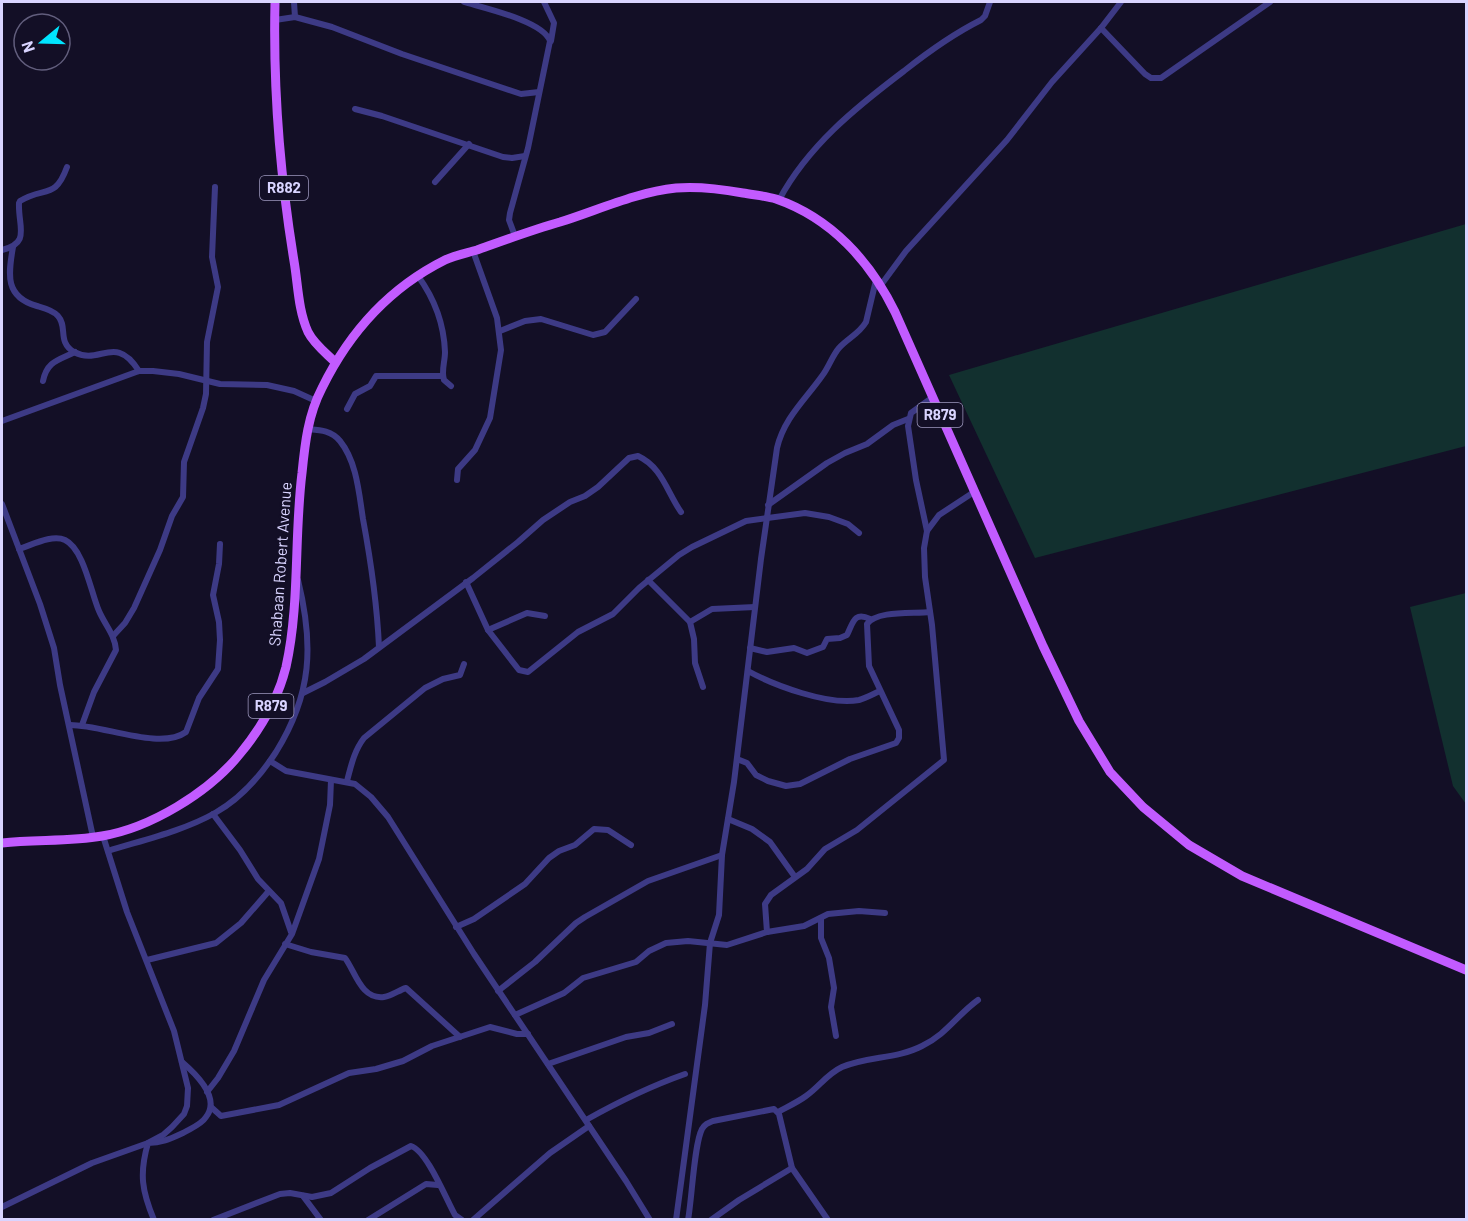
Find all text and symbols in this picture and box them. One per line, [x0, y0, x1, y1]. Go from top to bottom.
north arrow [12, 12, 72, 72]
text: N [17, 39, 38, 55]
road number: R882 [260, 176, 308, 200]
road number: R879 [918, 403, 962, 427]
street label: Shabaan Robert Avenue [264, 481, 295, 647]
road number: R879 [248, 694, 294, 718]

